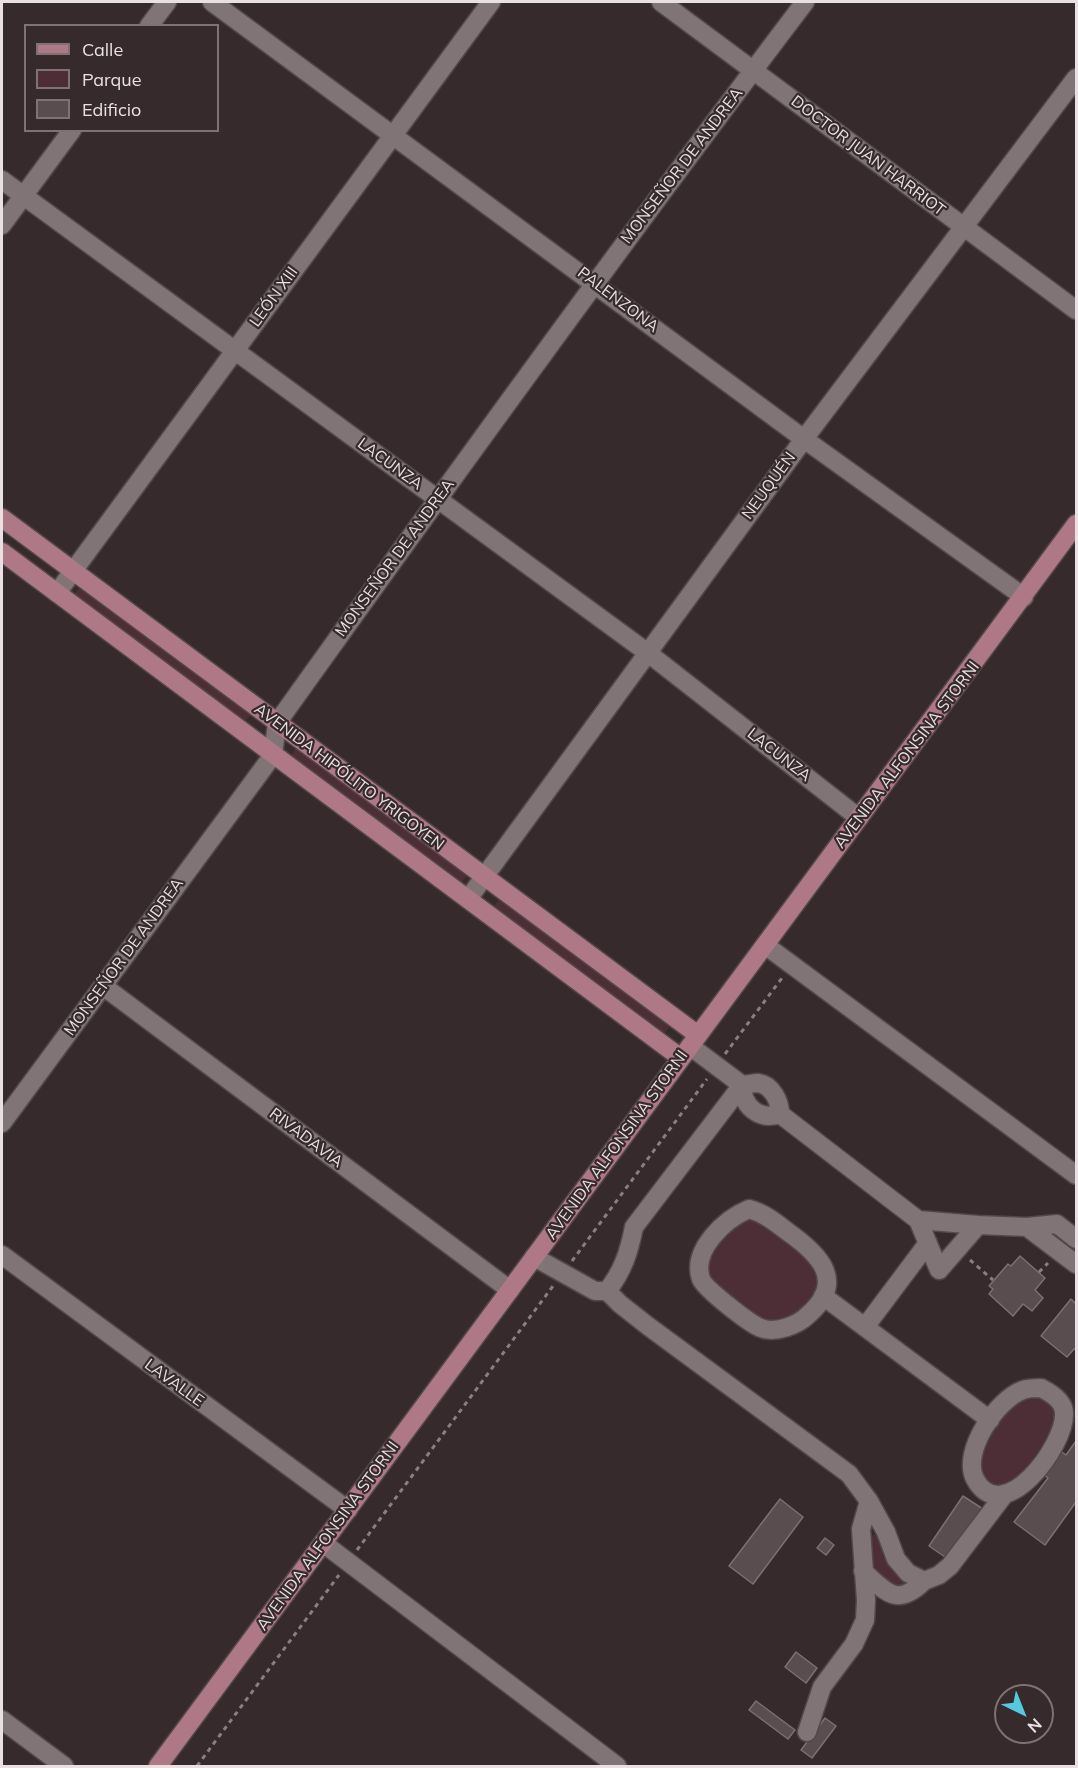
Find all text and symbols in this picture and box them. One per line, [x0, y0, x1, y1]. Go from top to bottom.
legend [24, 24, 219, 132]
text: Calle [82, 38, 123, 61]
text: Parque [82, 68, 141, 91]
street label: MONSEÑOR DE ANDREA [617, 84, 747, 248]
street label: DOCTOR JUAN HARRIOT [787, 92, 949, 220]
text: Edificio [82, 98, 141, 121]
street label: LEÓN XIII [246, 263, 302, 331]
street label: PALENZONA [574, 263, 662, 337]
street label: LACUNZA [354, 434, 426, 494]
street label: NEUQUÉN [738, 449, 800, 523]
street label: MONSEÑOR DE ANDREA [331, 475, 459, 641]
street label: AVENIDA ALFONSINA STORNI [830, 658, 984, 852]
street label: AVENIDA HIPÓLITO YRIGOYEN [250, 699, 448, 855]
street label: LACUNZA [743, 724, 815, 786]
street label: MONSEÑOR DE ANDREA [60, 874, 188, 1040]
street label: AVENIDA ALFONSINA STORNI [542, 1047, 692, 1243]
street label: RIVADAVIA [265, 1104, 347, 1172]
street label: LAVALLE [141, 1355, 207, 1411]
street label: AVENIDA ALFONSINA STORNI [253, 1438, 403, 1634]
north arrow [994, 1684, 1054, 1744]
text: N [1024, 1714, 1046, 1737]

